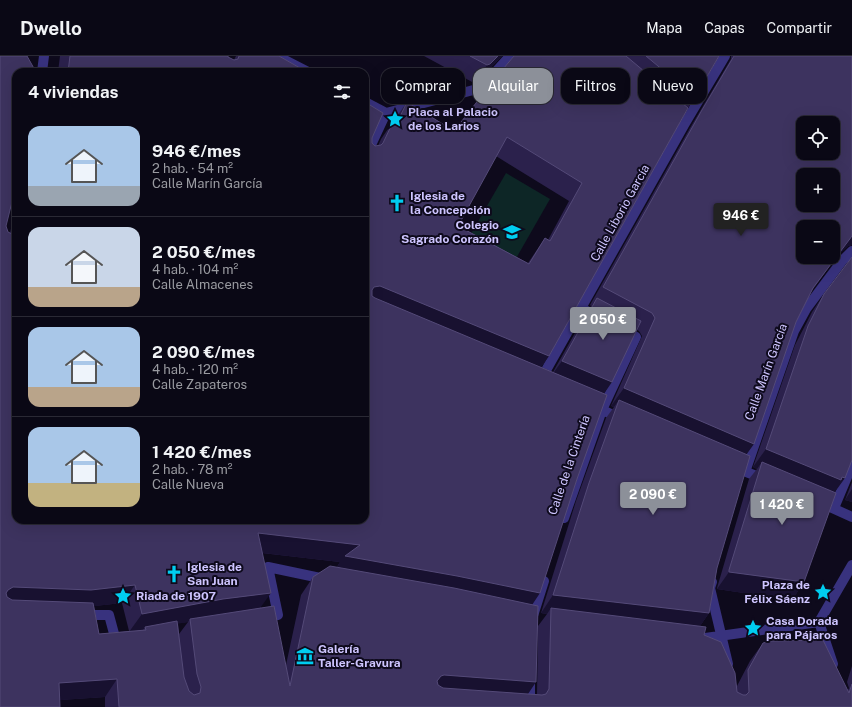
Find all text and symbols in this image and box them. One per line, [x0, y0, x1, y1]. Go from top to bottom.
text: Dwello [20, 17, 82, 39]
text: Mapa [646, 20, 682, 36]
text: Capas [704, 20, 745, 36]
text: Compartir [767, 20, 832, 36]
chip: Comprar [381, 68, 465, 104]
chip: Alquilar [473, 68, 553, 104]
chip: Filtros [561, 68, 630, 104]
chip: Nuevo [638, 68, 707, 104]
icon: filters [331, 81, 353, 103]
text: 4 viviendas [28, 82, 118, 102]
place label: Placa al Palacio de los Larios [408, 105, 498, 133]
place icon: Placa al Palacio de los Larios [385, 109, 405, 129]
map controls [796, 116, 840, 264]
button: locate [796, 116, 840, 160]
text: 946 €/mes [152, 141, 241, 161]
icon: home [60, 142, 108, 190]
text: 2 hab. · 54 m² [152, 161, 233, 176]
street label: Calle Liborio García [588, 162, 652, 264]
button: + [796, 168, 840, 212]
text: Calle Marín García [152, 176, 263, 191]
place label: Iglesia de la Concepción [410, 189, 491, 217]
church icon: Iglesia de la Concepción [387, 193, 407, 213]
pin: 946 € [713, 203, 769, 237]
text: 946 € [722, 208, 760, 223]
place label: Colegio Sagrado Corazón [401, 218, 499, 246]
button: − [796, 220, 840, 264]
school or university icon: Colegio Sagrado Corazón [502, 222, 522, 242]
text: 2 050 €/mes [152, 242, 255, 262]
icon: home [60, 243, 108, 291]
text: 4 hab. · 104 m² [152, 262, 238, 277]
text: Calle Almacenes [152, 277, 253, 292]
pin: 2 050 € [566, 307, 640, 341]
text: 2 050 € [579, 312, 627, 327]
street label: Calle Marín García [742, 322, 790, 422]
text: 2 090 €/mes [152, 342, 255, 362]
icon: home [60, 343, 108, 391]
text: 4 hab. · 120 m² [152, 362, 238, 377]
text: Calle Zapateros [152, 377, 247, 392]
street label: Calle de la Cintería [545, 413, 593, 517]
text: 1 420 €/mes [152, 442, 251, 462]
icon: home [60, 443, 108, 491]
text: 2 hab. · 78 m² [152, 462, 233, 477]
text: Calle Nueva [152, 477, 224, 492]
pin: 2 090 € [616, 482, 690, 516]
text: 2 090 € [629, 487, 677, 502]
pin: 1 420 € [745, 492, 819, 526]
text: 1 420 € [759, 497, 805, 512]
place label: Iglesia de San Juan [187, 560, 242, 588]
church icon: Iglesia de San Juan [164, 564, 184, 584]
place label: Plaza de Félix Sáenz [744, 578, 810, 606]
place icon: Plaza de Félix Sáenz [813, 582, 833, 602]
place icon: Riada de 1907 [113, 586, 133, 606]
place label: Riada de 1907 [136, 589, 216, 603]
place label: Casa Dorada para Pájaros [766, 614, 839, 642]
place icon: Casa Dorada para Pájaros [743, 618, 763, 638]
place label: Galería Taller-Gravura [318, 642, 401, 670]
museum icon: Galería Taller-Gravura [295, 646, 315, 666]

